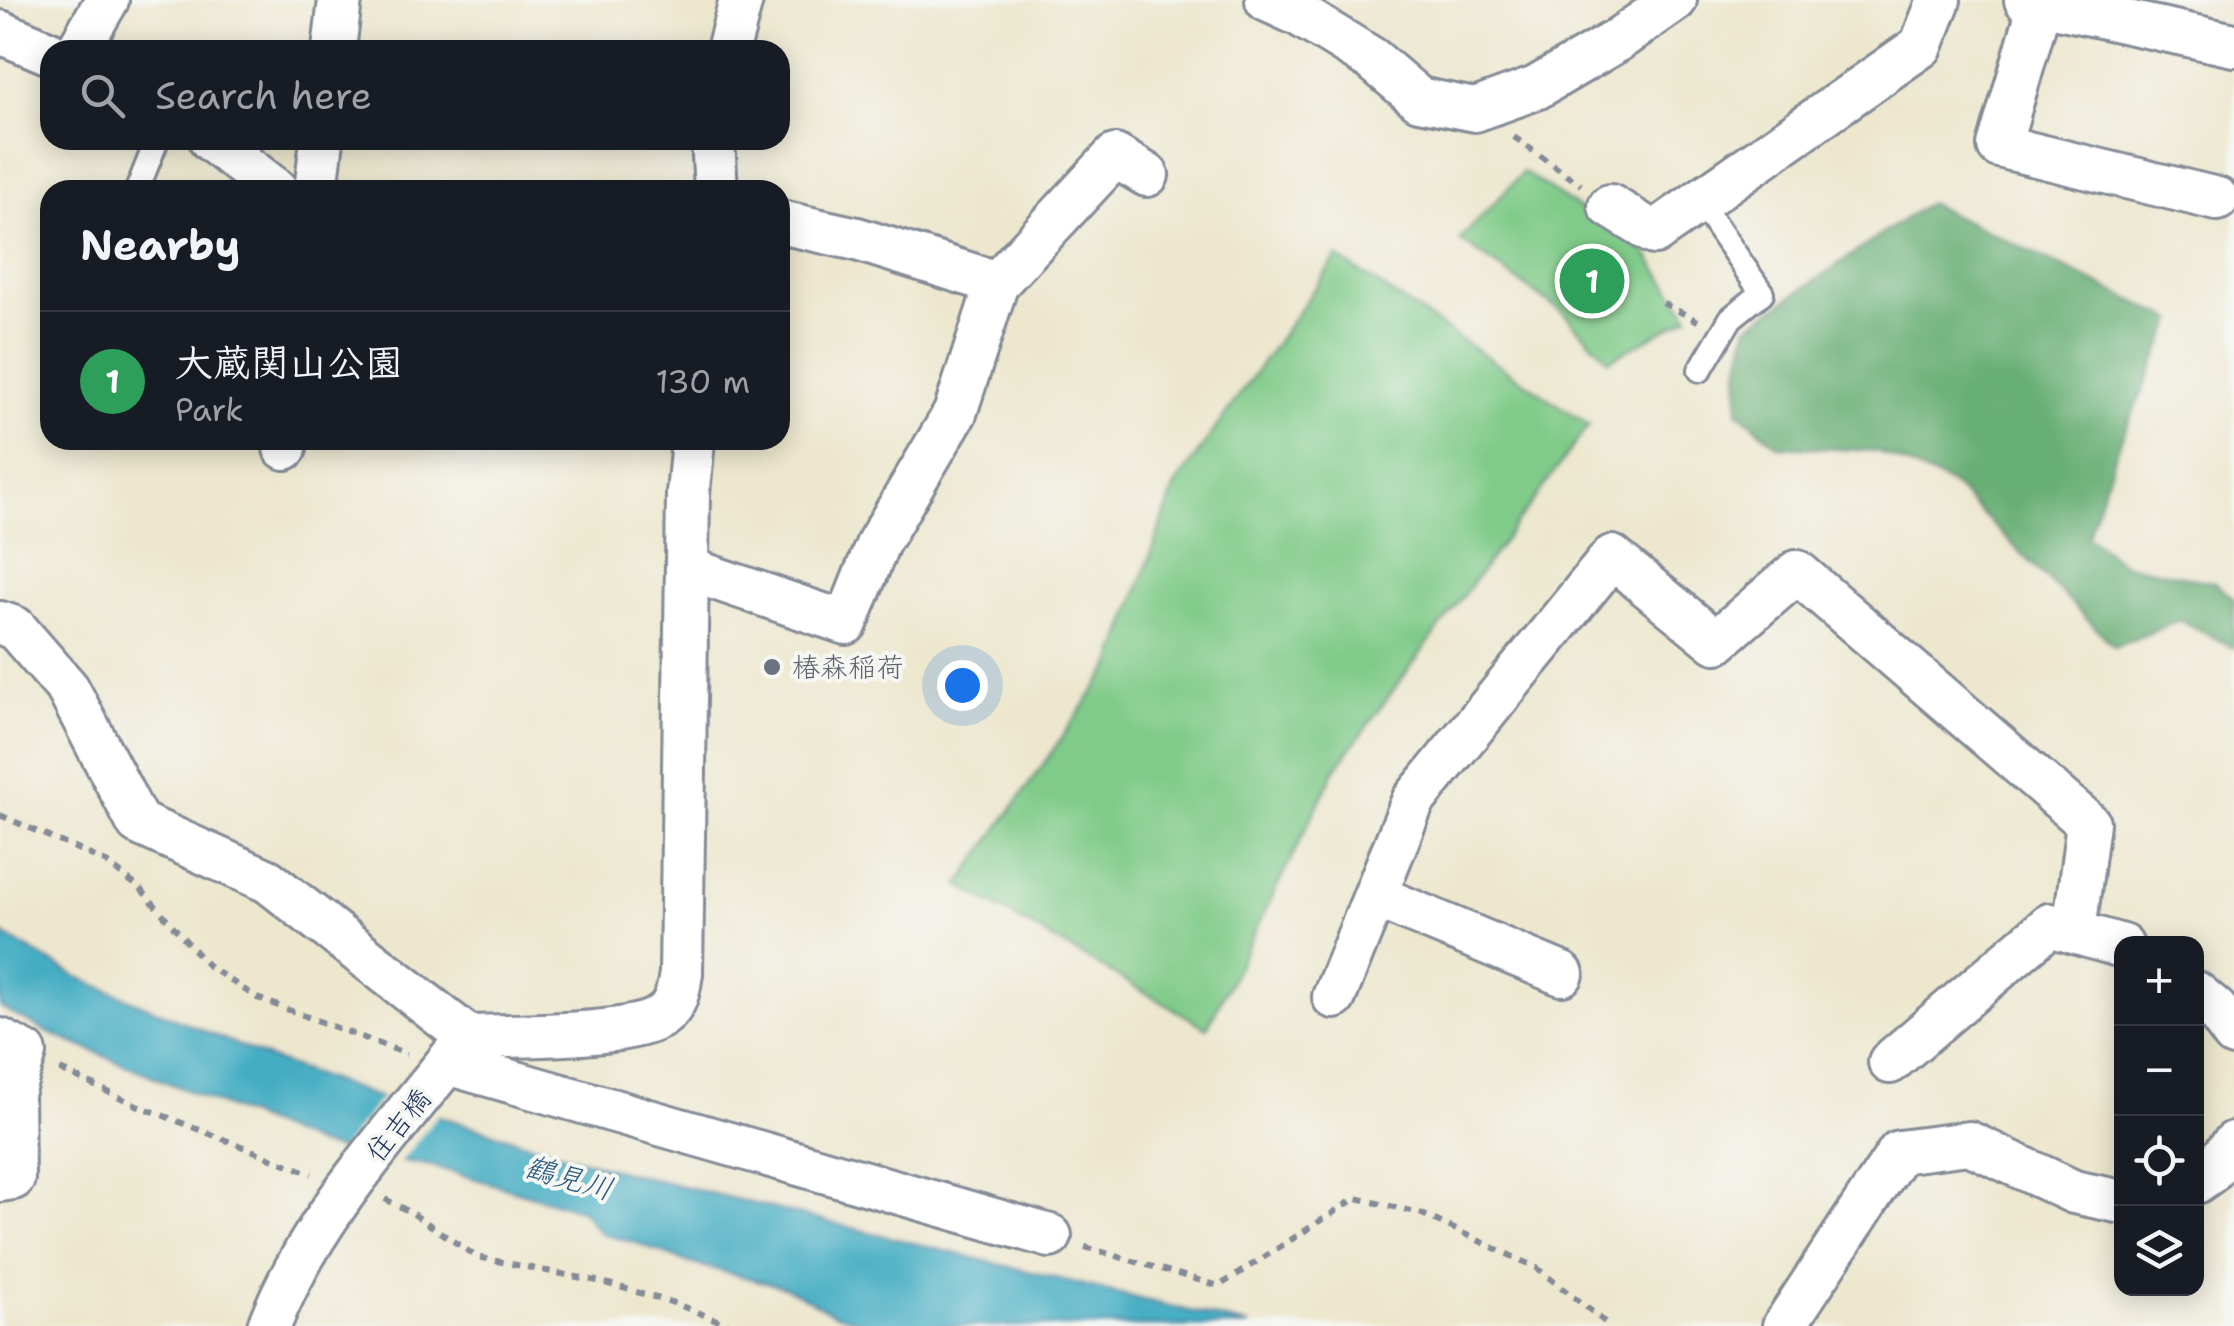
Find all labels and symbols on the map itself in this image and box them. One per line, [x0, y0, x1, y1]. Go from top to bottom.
pin: 1 [1560, 244, 1624, 318]
place label: 椿森稲荷 [792, 648, 904, 686]
marker: 椿森稲荷 [761, 656, 783, 678]
your location [937, 660, 988, 711]
street label: 住吉橋 [357, 1080, 439, 1170]
water label: 鶴見川 [520, 1145, 618, 1210]

